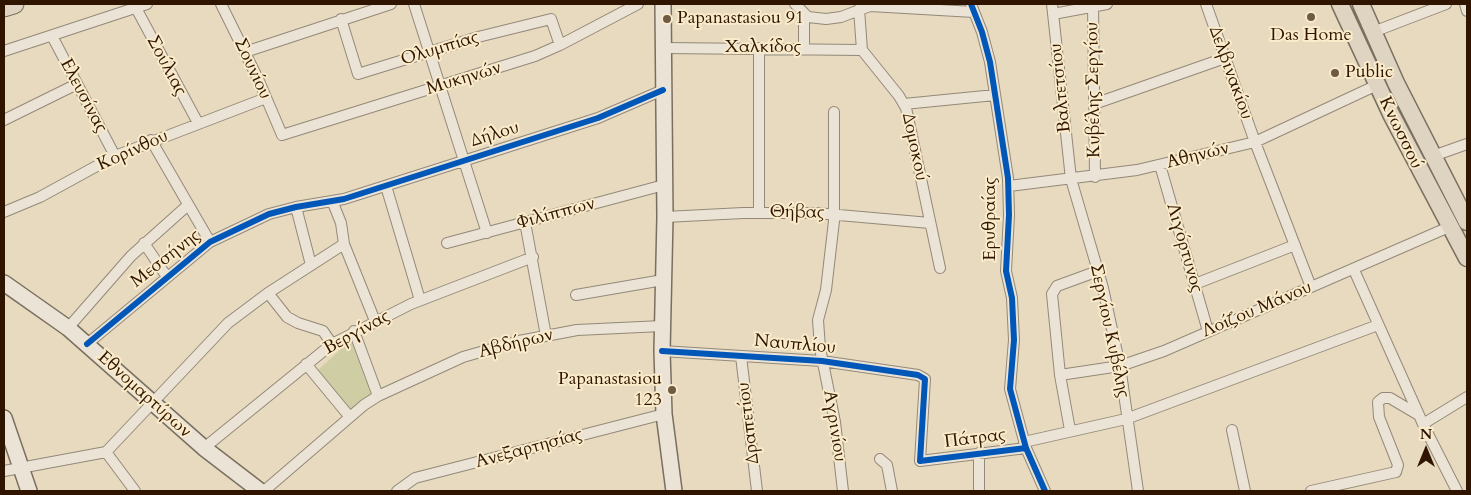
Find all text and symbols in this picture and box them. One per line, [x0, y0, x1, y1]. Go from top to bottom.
place label: Papanastasiou 91 [677, 8, 804, 30]
marker: Das Home [1305, 11, 1317, 23]
marker: Papanastasiou 91 [661, 13, 673, 25]
street label: Κυβέλης Σεργίου [1082, 22, 1106, 158]
street label: Δελβινακίου [1203, 23, 1257, 123]
place label: Das Home [1270, 25, 1352, 47]
street label: Ολυμπίας [398, 27, 482, 71]
street label: Σούλιας [141, 32, 191, 100]
street label: Σουνίου [229, 35, 275, 103]
street label: Χαλκίδος [725, 37, 801, 59]
street label: Βαλτετσίου [1046, 42, 1076, 134]
street label: Ελευσίνας [55, 55, 111, 137]
street label: Μυκηνών [424, 57, 504, 101]
place label: Public [1345, 62, 1393, 84]
marker: Public [1329, 67, 1341, 79]
street label: Κνωσσού [1373, 93, 1427, 173]
street label: Δομοκού [896, 111, 932, 183]
street label: Δήλου [468, 117, 522, 153]
street label: Κορίνθου [94, 126, 172, 176]
street label: Αθηνών [1164, 138, 1232, 174]
street label: Ερυθραίας [980, 177, 1002, 261]
street label: Φιλίππων [515, 193, 597, 235]
street label: Λιγόρτυνος [1161, 201, 1207, 295]
street label: Θήβας [769, 202, 825, 224]
street label: Μεσσήνης [127, 225, 205, 293]
street label: Σεργίου Κυβέλης [1084, 262, 1134, 400]
street label: Λοίζου Μάνου [1199, 277, 1315, 343]
street label: Βεργίνας [320, 306, 394, 360]
street label: Αβδήρων [477, 324, 555, 364]
street label: Ναυπλίου [753, 331, 837, 359]
street label: Εθνομαρτύρων [93, 347, 195, 443]
place label: Papanastasiou 123 [558, 369, 662, 412]
street label: Δραπετίου [733, 381, 765, 465]
marker: Papanastasiou 123 [666, 384, 678, 396]
street label: Αγρινίου [818, 389, 850, 463]
street label: Ανεξαρτησίας [473, 424, 585, 474]
street label: Πάτρας [943, 425, 1007, 453]
north arrow [1401, 425, 1451, 475]
text: N [1420, 425, 1432, 444]

